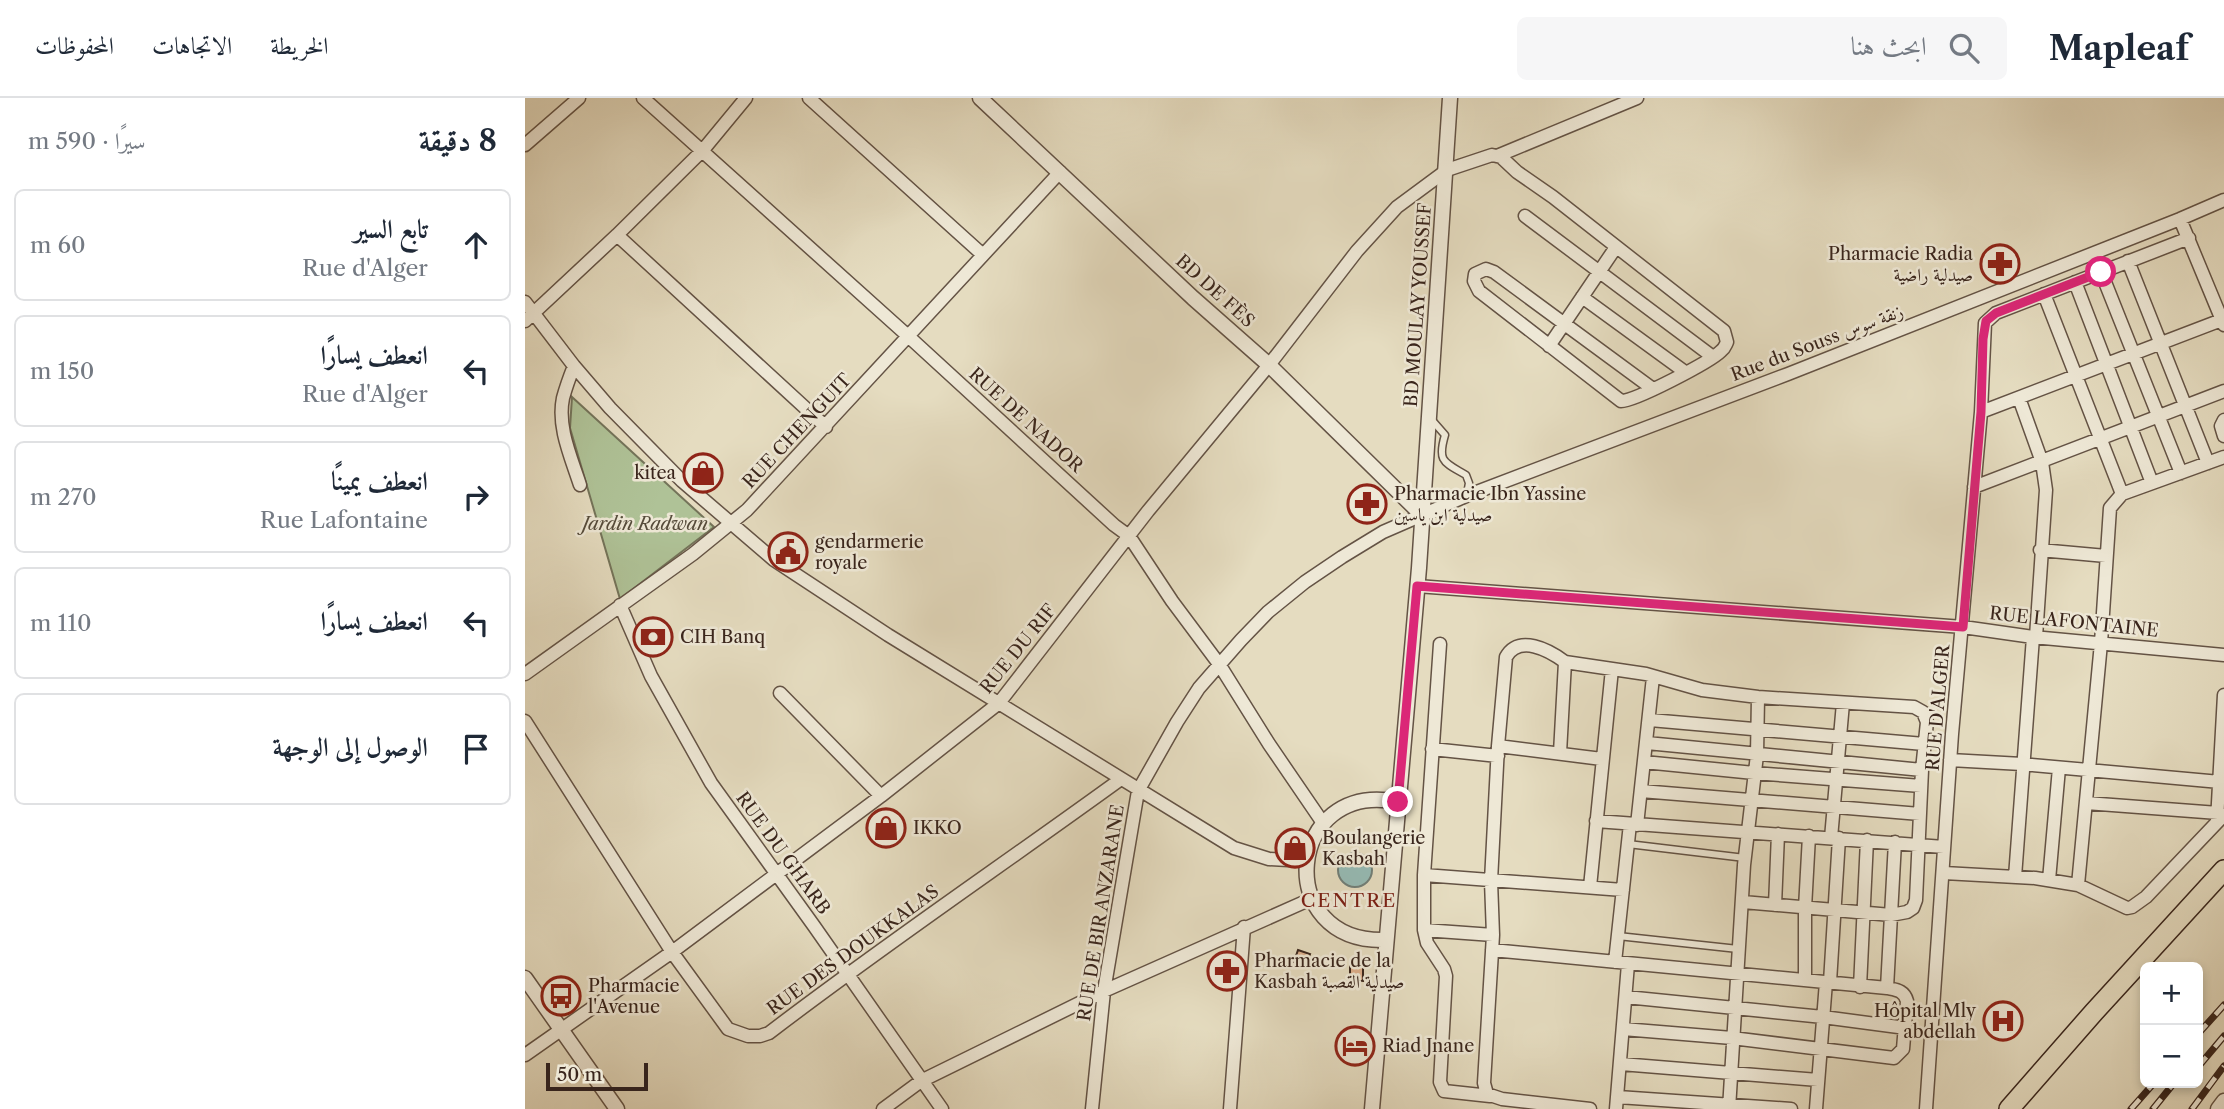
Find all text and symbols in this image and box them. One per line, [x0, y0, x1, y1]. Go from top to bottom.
search box [1517, 17, 2007, 80]
text: Mapleaf [2049, 28, 2189, 69]
icon: search [1945, 29, 1983, 67]
text: ابحث هنا [1850, 30, 1927, 62]
text: المحفوظات [35, 31, 114, 60]
text: الاتجاهات [152, 31, 232, 60]
text: الخريطة [270, 31, 329, 60]
text: 8 دقيقة [419, 122, 497, 159]
text: سيرًا · 590 m [28, 127, 146, 155]
street label: BD MOULAY YOUSSEF [1400, 202, 1436, 408]
text: تابع السير [354, 213, 428, 245]
icon: ahead [457, 226, 495, 264]
text: 60 m [30, 231, 86, 259]
place label: Pharmacie Radia صيدلية راضية [1828, 243, 1973, 286]
pharmacy icon: Pharmacie Radia صيدلية راضية [1979, 243, 2021, 285]
street label: BD DE FÈS [1171, 249, 1260, 332]
text: Rue d'Alger [302, 254, 428, 282]
route start [2085, 256, 2116, 287]
street label: Rue du Souss زنقة سوس [1728, 300, 1906, 386]
text: انعطف يسارًا [320, 339, 428, 371]
icon: left [457, 352, 495, 390]
text: 150 m [30, 357, 94, 385]
street label: RUE DE NADOR [964, 363, 1088, 478]
street label: RUE CHENGUIT [738, 369, 856, 493]
text: Rue d'Alger [302, 380, 428, 408]
shop icon: kitea [682, 452, 724, 494]
place label: kitea [634, 462, 677, 484]
text: انعطف يمينًا [331, 465, 428, 497]
icon: right [457, 478, 495, 516]
text: 270 m [30, 483, 97, 511]
pharmacy icon: Pharmacie Ibn Yassine صيدلية ابن ياسين [1346, 483, 1388, 525]
place label: Pharmacie Ibn Yassine صيدلية ابن ياسين [1394, 483, 1586, 526]
text: Rue Lafontaine [260, 506, 428, 534]
park label: Jardin Radwan [577, 513, 708, 535]
public building icon: gendarmerie royale [767, 531, 809, 573]
place label: gendarmerie royale [815, 531, 924, 574]
street label: RUE DU RIF [975, 600, 1061, 698]
street label: RUE LAFONTAINE [1988, 602, 2160, 642]
icon: left [457, 604, 495, 642]
text: انعطف يسارًا [320, 605, 428, 637]
text: 110 m [30, 609, 91, 637]
bank icon: CIH Banq [632, 616, 674, 658]
place label: CIH Banq [680, 626, 765, 648]
street label: RUE D'ALGER [1922, 643, 1955, 772]
icon: arrive [457, 730, 495, 768]
text: الوصول إلى الوجهة [273, 731, 428, 763]
route end [1382, 786, 1413, 817]
street label: RUE DU GHARB [731, 787, 835, 919]
street label: RUE DE BIR ANZARANE [1073, 803, 1129, 1023]
shop icon: IKKO [865, 807, 907, 849]
place label: IKKO [913, 817, 962, 839]
shop icon: Boulangerie Kasbah [1274, 827, 1316, 869]
place label: Boulangerie Kasbah [1322, 827, 1425, 870]
street label: RUE DES DOUKKALAS [763, 880, 943, 1020]
district label: CENTRE [1301, 889, 1397, 912]
pharmacy icon: Pharmacie de la Kasbah صيدلية القصبة [1206, 950, 1248, 992]
place label: Pharmacie de la Kasbah صيدلية القصبة [1254, 950, 1404, 993]
map controls [2140, 962, 2203, 1088]
button: + [2140, 962, 2203, 1025]
bus stop icon: Pharmacie l'Avenue [540, 975, 582, 1017]
place label: Pharmacie l'Avenue [588, 975, 680, 1018]
place label: Hôpital Mly abdellah [1874, 1000, 1977, 1043]
hospital icon: Hôpital Mly abdellah [1982, 1000, 2024, 1042]
hotel icon: Riad Jnane [1334, 1025, 1376, 1067]
button: − [2140, 1025, 2203, 1088]
place label: Riad Jnane [1382, 1035, 1474, 1057]
scale bar [546, 1060, 647, 1092]
text: 50 m [557, 1063, 602, 1086]

